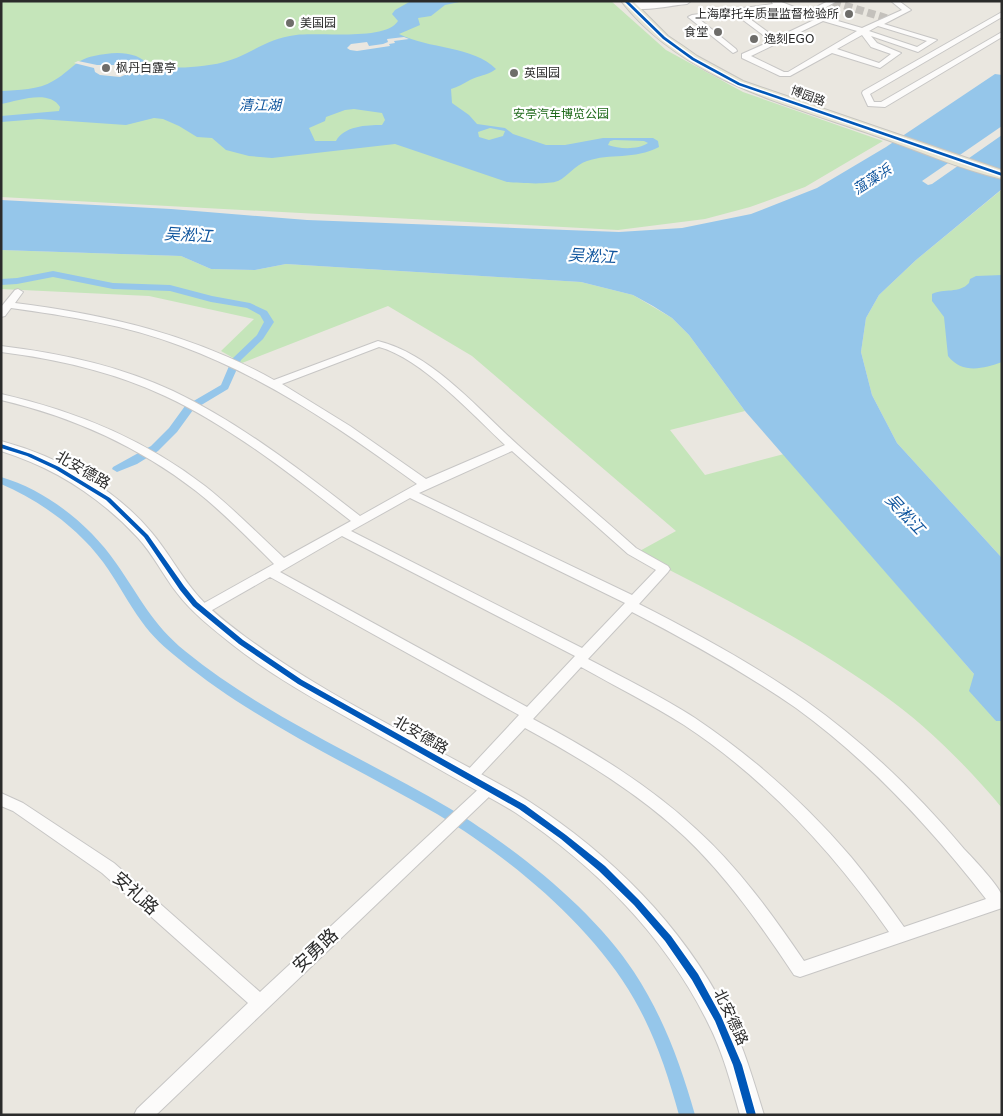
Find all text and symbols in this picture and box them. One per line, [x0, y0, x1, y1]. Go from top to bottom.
place label: 上海摩托车质量监督检验所 [695, 7, 839, 21]
marker: 上海摩托车质量监督检验所 [843, 8, 855, 20]
place label: 美国园 [300, 16, 336, 30]
marker: 美国园 [284, 17, 296, 29]
place label: 食堂 [684, 25, 708, 39]
marker: 食堂 [712, 26, 724, 38]
place label: 逸刻EGO [764, 32, 814, 46]
marker: 逸刻EGO [748, 33, 760, 45]
place label: 枫丹白露亭 [116, 61, 176, 75]
marker: 枫丹白露亭 [100, 62, 112, 74]
place label: 英国园 [524, 66, 560, 80]
marker: 英国园 [508, 67, 520, 79]
street label: 博园路 [789, 83, 827, 109]
water label: 清江湖 [239, 97, 283, 113]
park label: 安亭汽车博览公园 [513, 107, 609, 121]
water label: 蕰藻浜 [850, 160, 895, 197]
water label: 吴淞江 [164, 224, 214, 246]
water label: 吴淞江 [568, 245, 618, 267]
street label: 北安德路 [53, 447, 113, 493]
water label: 吴淞江 [882, 490, 930, 539]
street label: 北安德路 [391, 712, 451, 758]
street label: 安礼路 [109, 867, 163, 919]
street label: 安勇路 [288, 924, 342, 976]
street label: 北安德路 [710, 986, 752, 1048]

